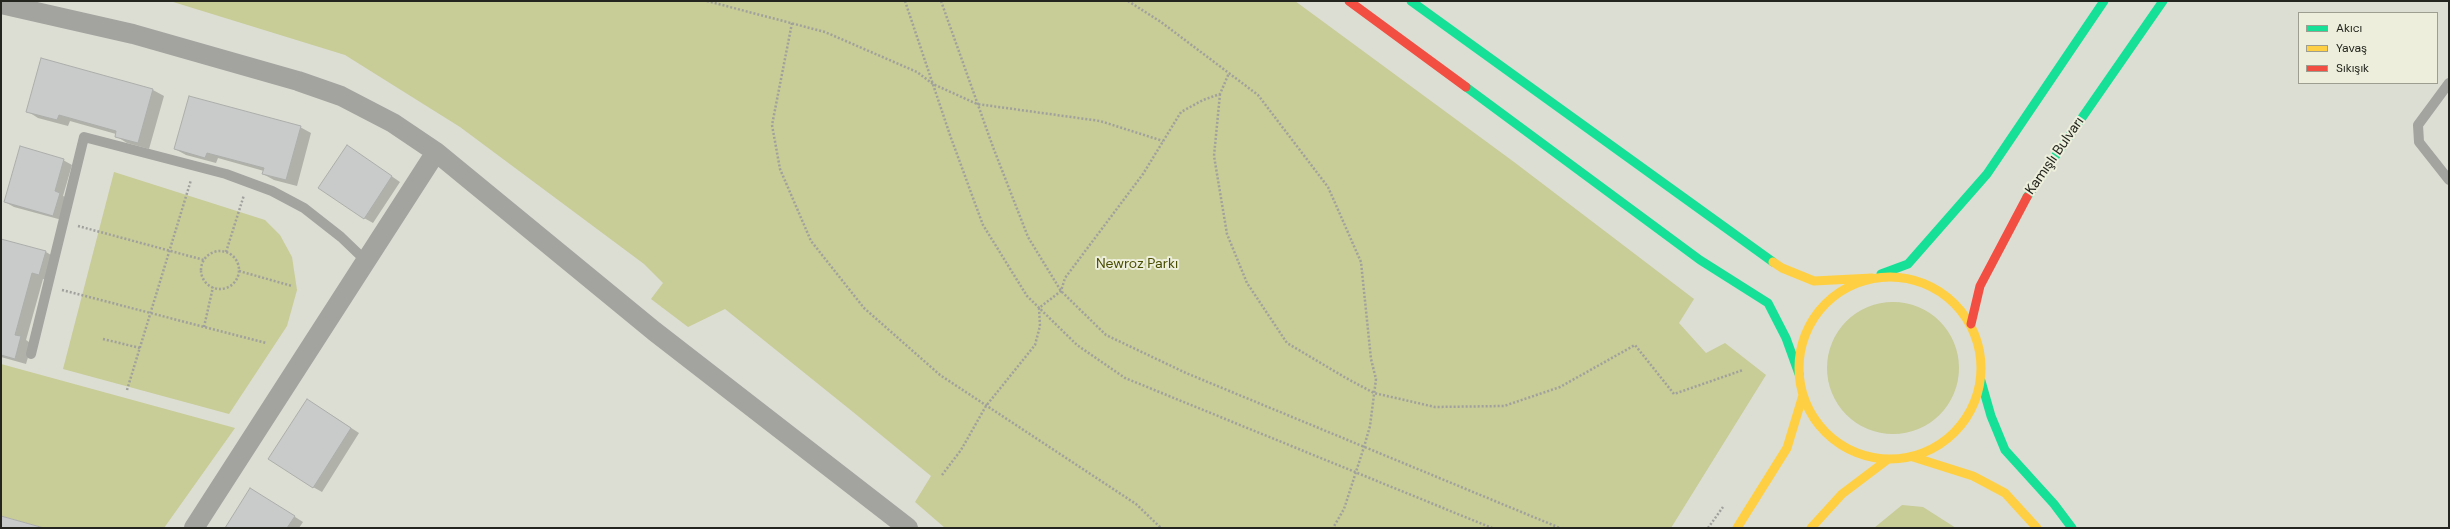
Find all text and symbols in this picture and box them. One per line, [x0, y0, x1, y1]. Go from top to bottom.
legend [2298, 12, 2438, 84]
text: Akıcı [2336, 20, 2362, 36]
text: Yavaş [2336, 40, 2367, 56]
text: Sıkışık [2336, 60, 2369, 76]
street label: Kamışlı Bulvarı [2022, 114, 2088, 198]
park label: Newroz Parkı [1096, 256, 1178, 272]

